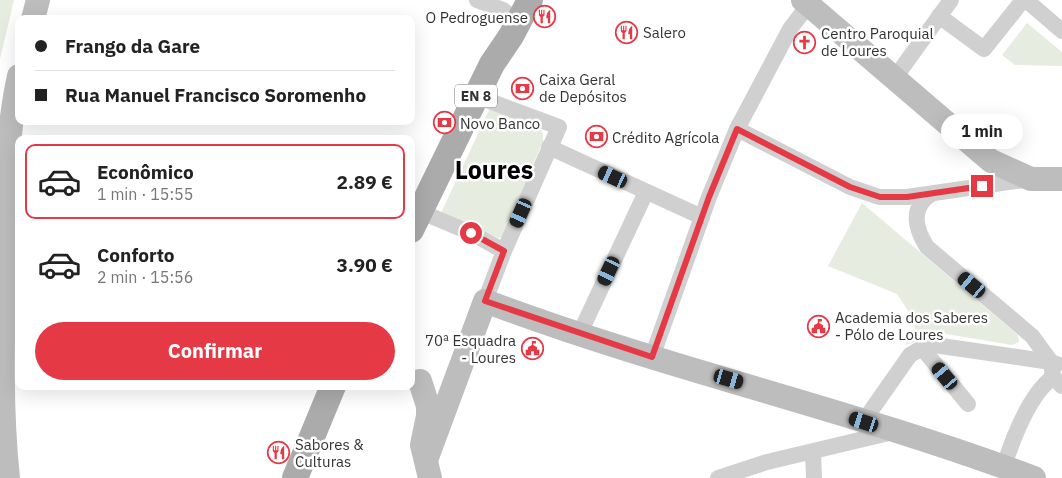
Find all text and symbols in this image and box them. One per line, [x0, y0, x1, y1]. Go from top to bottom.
restaurant icon: O Pedroguense [532, 5, 556, 29]
place label: O Pedroguense [426, 8, 528, 27]
restaurant icon: Salero [615, 20, 639, 44]
place label: Salero [643, 23, 686, 42]
place label: Centro Paroquial de Loures [821, 24, 934, 60]
church icon: Centro Paroquial de Loures [793, 30, 817, 54]
text: Frango da Gare [65, 34, 200, 58]
place label: Caixa Geral de Depósitos [539, 70, 627, 106]
bank icon: Caixa Geral de Depósitos [511, 76, 535, 100]
text: Rua Manuel Francisco Soromenho [65, 83, 366, 107]
road number: EN 8 [455, 84, 497, 108]
bank icon: Novo Banco [432, 111, 456, 135]
place label: Novo Banco [460, 114, 540, 133]
callout: 1 min [941, 114, 1023, 148]
text: 1 min [961, 121, 1003, 141]
bank icon: Crédito Agrícola [584, 125, 608, 149]
place label: Crédito Agrícola [612, 128, 719, 147]
district label: Loures [455, 153, 533, 186]
icon: car [37, 159, 82, 204]
text: Econômico [97, 160, 194, 184]
car [596, 164, 629, 190]
text: 2.89 € [337, 170, 393, 194]
route end [971, 175, 993, 197]
text: 1 min · 15:55 [97, 184, 193, 204]
car [508, 196, 533, 230]
route start [460, 222, 482, 244]
icon: car [37, 242, 82, 287]
text: Conforto [97, 243, 175, 267]
text: 3.90 € [337, 253, 393, 277]
car [595, 254, 622, 288]
text: 2 min · 15:56 [97, 267, 193, 287]
car [955, 270, 988, 300]
place label: Academia dos Saberes - Pólo de Loures [835, 308, 988, 344]
public building icon: Academia dos Saberes - Pólo de Loures [807, 314, 831, 338]
button: Confirmar [35, 322, 395, 380]
place label: 70ª Esquadra - Loures [425, 331, 516, 367]
public building icon: 70ª Esquadra - Loures [520, 337, 544, 361]
car [929, 360, 960, 392]
car [712, 368, 745, 390]
car [847, 410, 880, 434]
place label: Sabores & Culturas [295, 435, 364, 471]
restaurant icon: Sabores & Culturas [267, 441, 291, 465]

